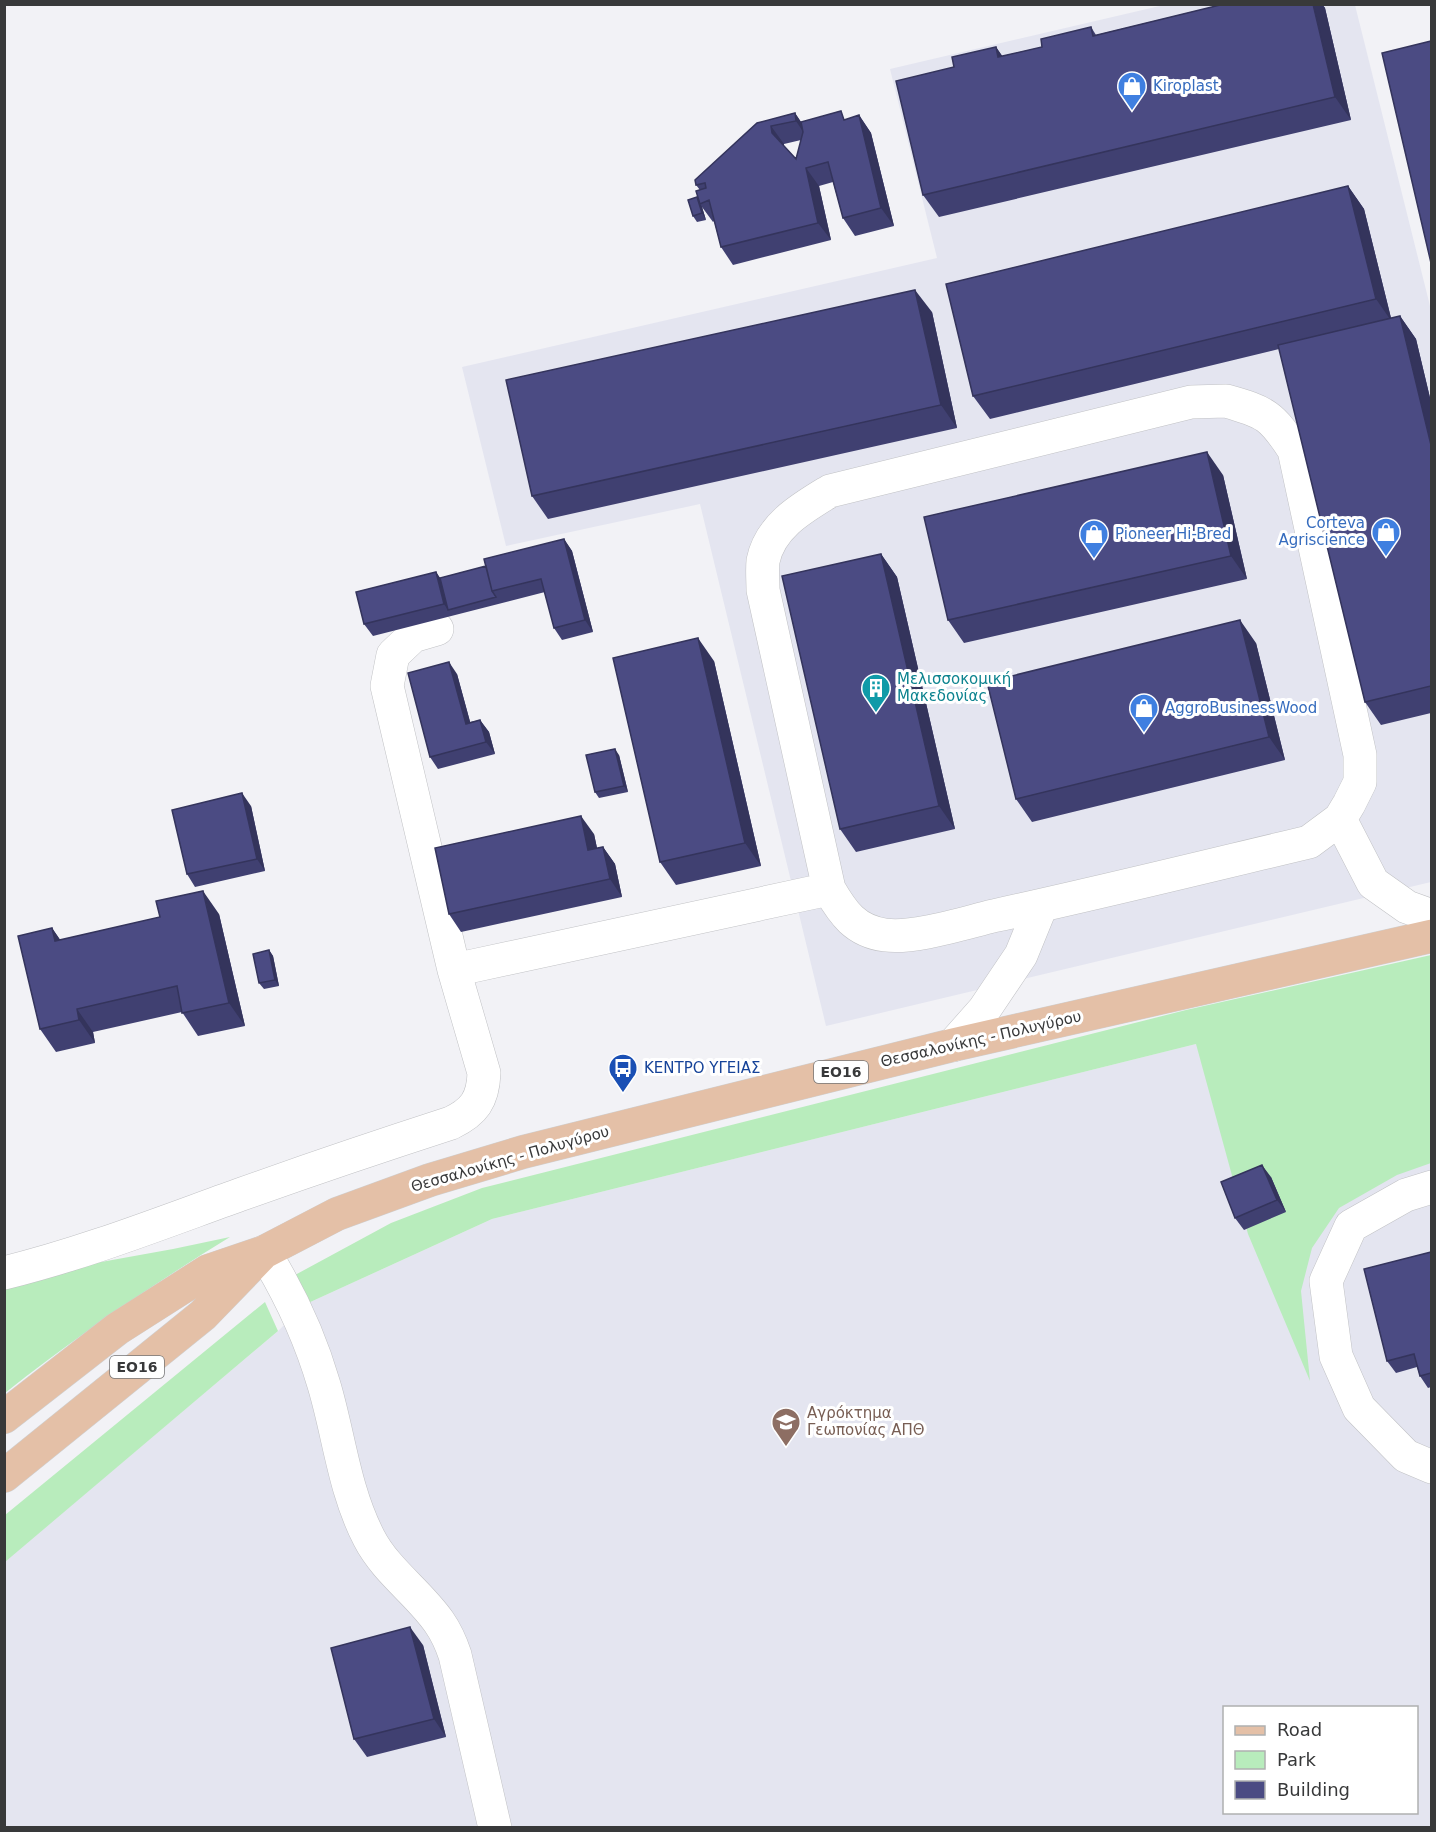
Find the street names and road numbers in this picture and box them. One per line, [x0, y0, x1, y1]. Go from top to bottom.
street label: Θεσσαλονίκης - Πολυγύρου [879, 1007, 1083, 1071]
road number: ΕΟ16 [814, 1061, 868, 1083]
street label: Θεσσαλονίκης - Πολυγύρου [409, 1122, 611, 1196]
road number: ΕΟ16 [110, 1356, 164, 1378]

